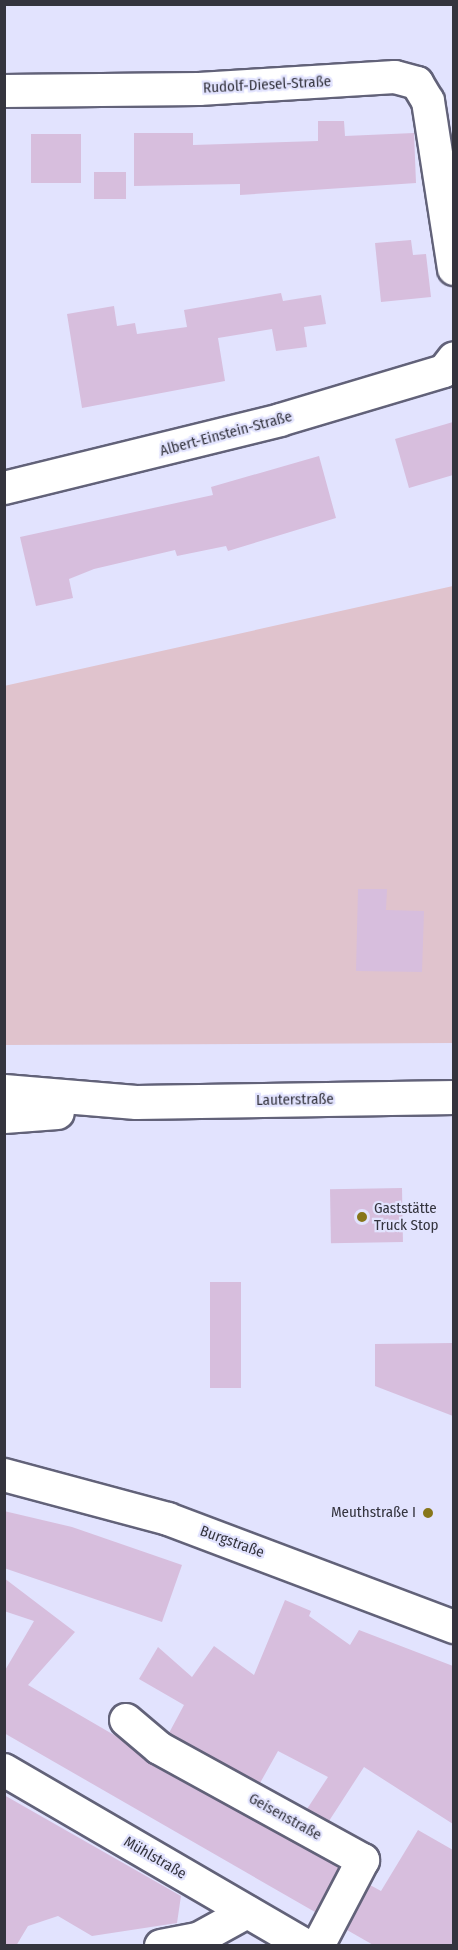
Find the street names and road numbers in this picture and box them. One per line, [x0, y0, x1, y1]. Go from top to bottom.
street label: Rudolf-Diesel-Straße [203, 73, 331, 97]
street label: Albert-Einstein-Straße [158, 408, 294, 460]
street label: Lauterstraße [256, 1090, 334, 1110]
street label: Burgstraße [197, 1522, 267, 1562]
street label: Geisenstraße [245, 1790, 325, 1844]
street label: Mühlstraße [121, 1833, 189, 1883]

